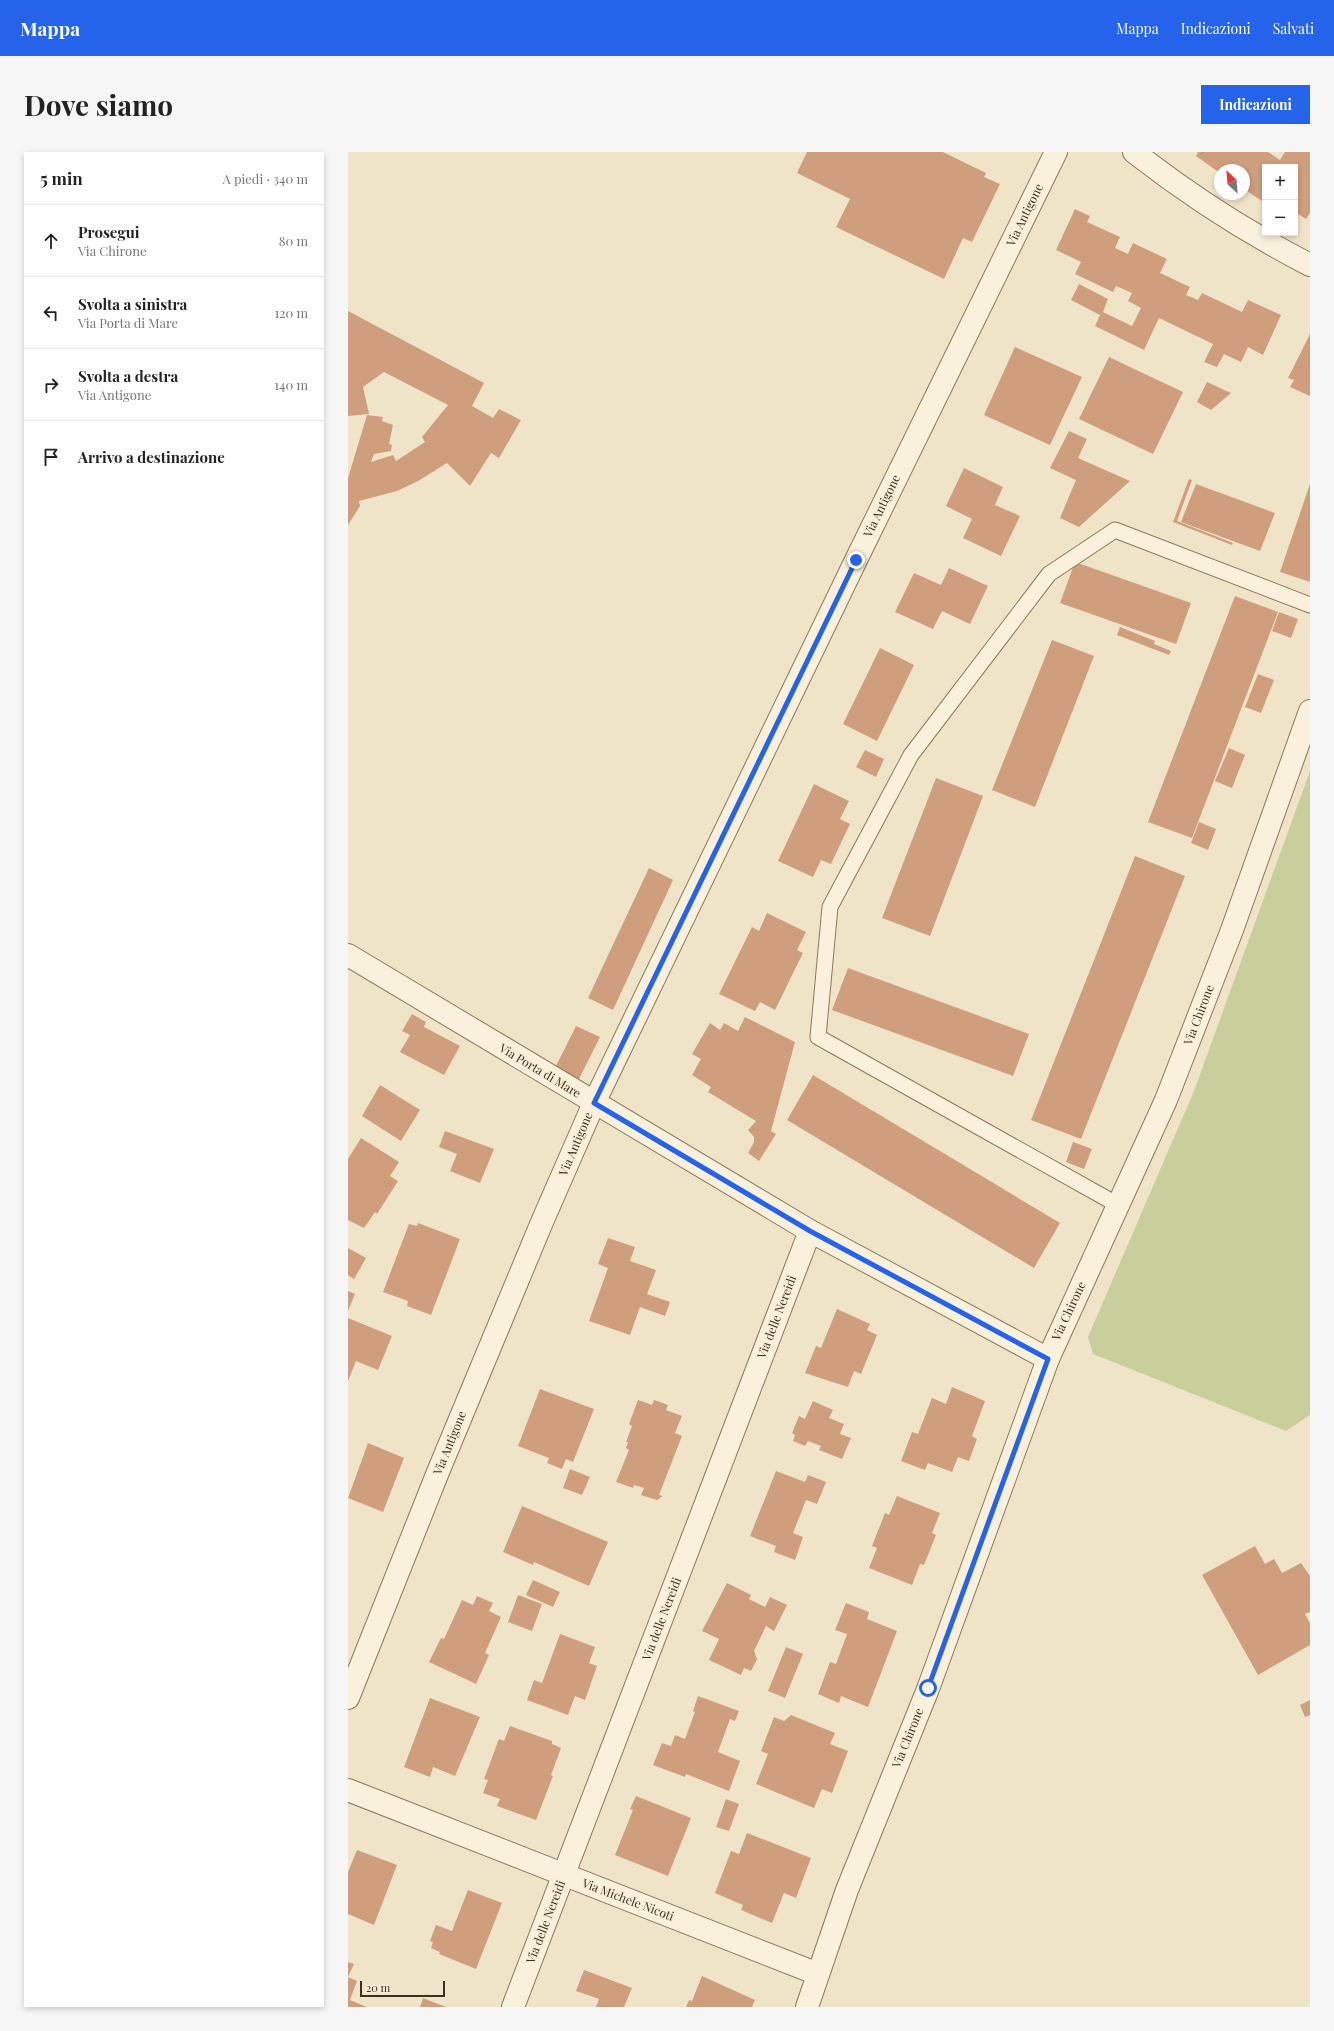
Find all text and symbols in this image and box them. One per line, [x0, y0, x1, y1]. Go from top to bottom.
text: Mappa [20, 15, 80, 41]
text: Mappa [1116, 19, 1159, 38]
text: Indicazioni [1181, 19, 1251, 38]
text: Salvati [1273, 19, 1314, 38]
button: Indicazioni [1201, 85, 1310, 124]
text: Dove siamo [24, 86, 173, 123]
north arrow [1214, 164, 1250, 200]
map controls [1262, 164, 1298, 236]
button: + [1262, 164, 1298, 200]
text: 5 min [40, 167, 83, 189]
text: A piedi · 340 m [222, 170, 308, 187]
street label: Via Antigone [1002, 181, 1046, 249]
button: − [1262, 200, 1298, 236]
text: Prosegui [78, 222, 140, 242]
icon: ahead [40, 230, 62, 252]
text: 80 m [279, 232, 308, 249]
text: Via Chirone [78, 242, 147, 259]
text: Svolta a sinistra [78, 294, 187, 314]
icon: left [40, 302, 62, 324]
text: 120 m [274, 304, 308, 321]
text: Via Porta di Mare [78, 314, 178, 331]
text: Svolta a destra [78, 366, 178, 386]
icon: right [40, 374, 62, 396]
text: 140 m [274, 376, 308, 393]
text: Via Antigone [78, 386, 151, 403]
icon: arrive [40, 446, 62, 468]
text: Arrivo a destinazione [78, 447, 225, 467]
street label: Via Antigone [859, 472, 903, 540]
route end [847, 551, 865, 569]
street label: Via Chirone [1179, 982, 1217, 1048]
street label: Via Porta di Mare [496, 1039, 584, 1101]
street label: Via Antigone [554, 1109, 596, 1179]
street label: Via delle Nereidi [752, 1272, 799, 1361]
street label: Via Chirone [1047, 1279, 1089, 1344]
street label: Via Antigone [429, 1408, 469, 1478]
street label: Via delle Nereidi [637, 1574, 684, 1663]
route start [919, 1679, 937, 1697]
street label: Via Chirone [887, 1705, 926, 1771]
street label: Via Michele Nicoti [579, 1874, 677, 1924]
street label: Via delle Nereidi [521, 1877, 568, 1966]
scale bar [360, 1979, 445, 1998]
text: 20 m [366, 1980, 390, 1995]

